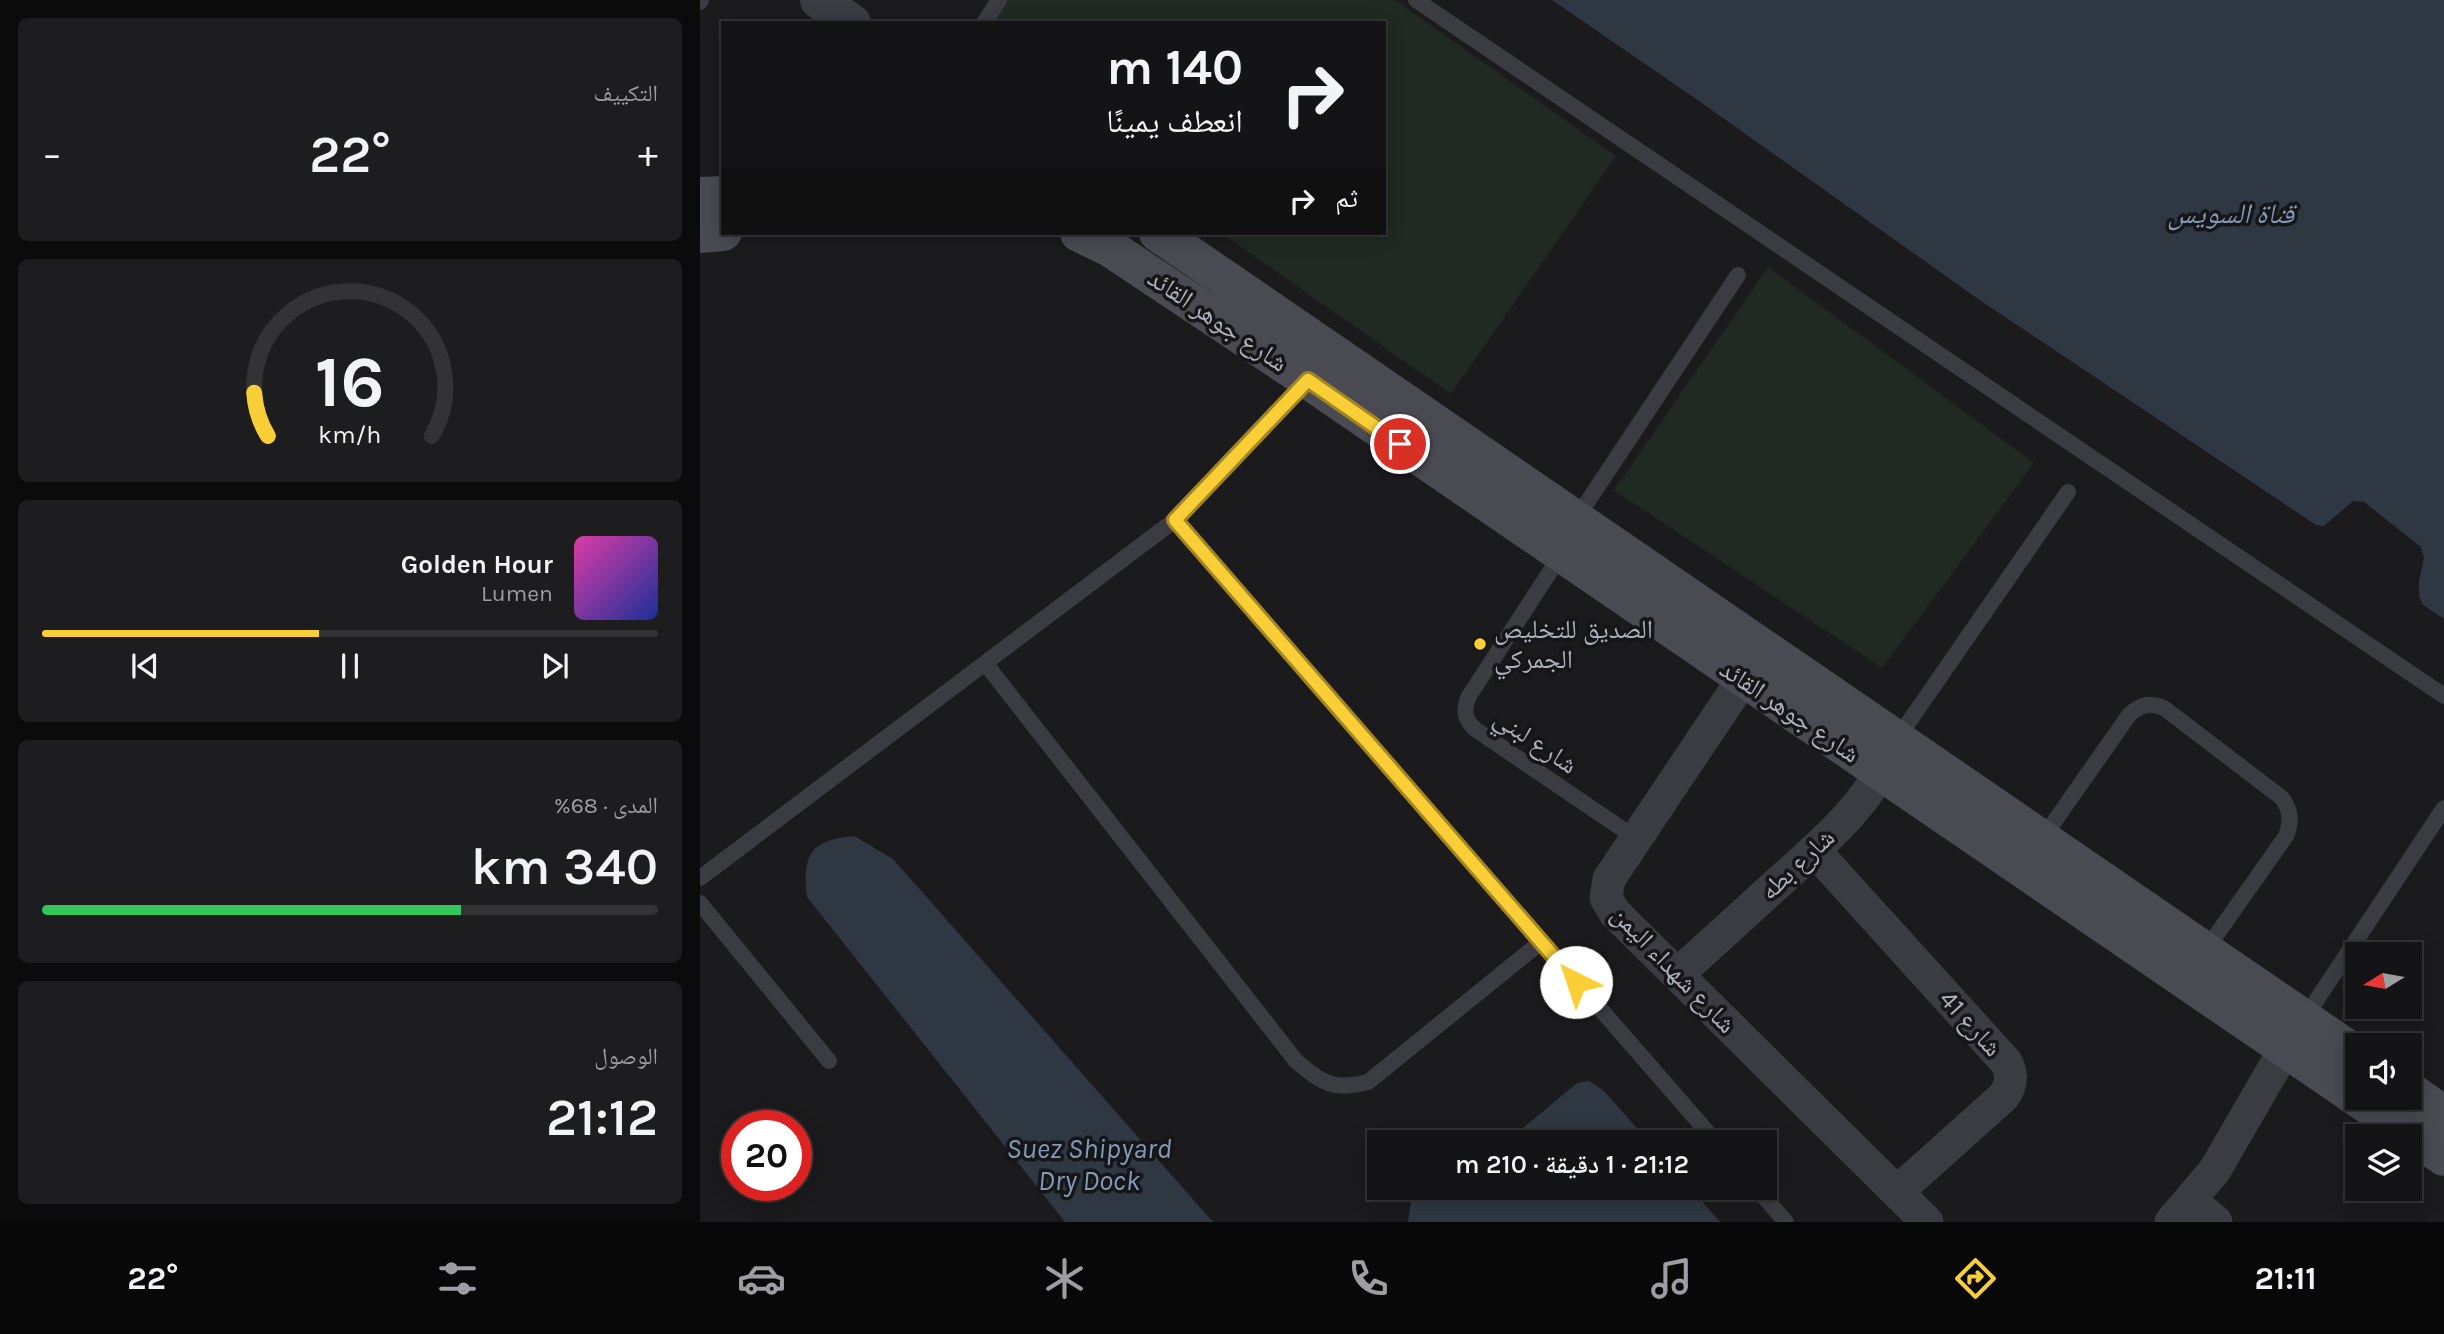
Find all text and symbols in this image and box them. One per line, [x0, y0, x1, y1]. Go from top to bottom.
text: 140 m [1106, 39, 1243, 96]
icon: right [1267, 49, 1358, 140]
text: التكييف [593, 80, 658, 107]
text: انعطف يمينًا [1106, 103, 1243, 140]
text: 22° [309, 124, 391, 185]
text: − [42, 132, 62, 177]
text: + [638, 132, 658, 177]
icon: right [1283, 182, 1321, 220]
text: ثم [1335, 183, 1358, 214]
water label: قناة السويس [2168, 197, 2298, 231]
street label: شارع جوهر القائد [1142, 262, 1294, 379]
text: 16 [315, 340, 385, 425]
pin [1370, 414, 1430, 474]
text: km/h [318, 420, 382, 449]
icon: arrive [1381, 425, 1419, 463]
text: Golden Hour [401, 549, 553, 580]
text: Lumen [481, 580, 553, 607]
place label: الصديق للتخليص الجمركي [1494, 614, 1653, 680]
marker: الصديق للتخليص الجمركي [1472, 636, 1488, 652]
icon: previous [126, 647, 164, 685]
icon: pause [331, 647, 369, 685]
icon: next [536, 647, 574, 685]
street label: شارع جوهر القائد [1714, 653, 1866, 770]
street label: شارع لبني [1485, 702, 1583, 784]
text: المدى · 68% [554, 792, 658, 819]
street label: شارع بطه [1754, 822, 1841, 907]
text: 340 km [471, 836, 658, 897]
street label: شارع شهداء اليمن [1605, 899, 1742, 1040]
north arrow [2345, 942, 2422, 1018]
map controls [2345, 942, 2422, 1201]
position arrow [1539, 945, 1613, 1019]
street label: شارع 41 [1933, 984, 2008, 1063]
button: sound [2345, 1033, 2422, 1110]
text: الوصول [594, 1043, 658, 1070]
text: 21:12 [546, 1087, 658, 1148]
speed limit sign: 20 [721, 1110, 812, 1201]
button: layers [2345, 1124, 2422, 1201]
water label: Suez Shipyard Dry Dock [1006, 1132, 1172, 1197]
text: 21:12 · 1 دقيقة · 210 m [1455, 1149, 1689, 1180]
icon: filters [433, 1254, 482, 1303]
icon: car [737, 1254, 786, 1303]
icon: climate [1040, 1254, 1089, 1303]
icon: phone [1344, 1254, 1393, 1303]
icon: music [1647, 1254, 1696, 1303]
icon: directions [1951, 1254, 2000, 1303]
text: 22° [127, 1260, 178, 1297]
text: 21:11 [2255, 1260, 2317, 1297]

